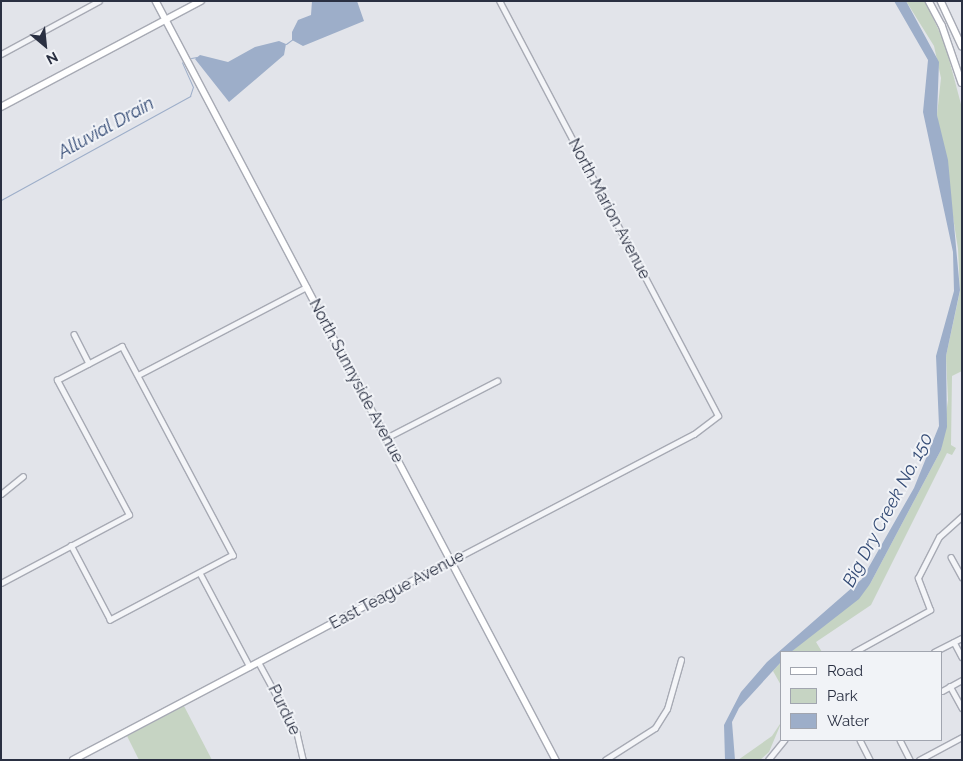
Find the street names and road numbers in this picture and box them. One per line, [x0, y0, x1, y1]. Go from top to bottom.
street label: North Marion Avenue [564, 135, 654, 283]
street label: North Sunnyside Avenue [305, 296, 407, 466]
street label: East Teague Avenue [326, 546, 468, 634]
street label: Purdue [264, 682, 304, 738]

